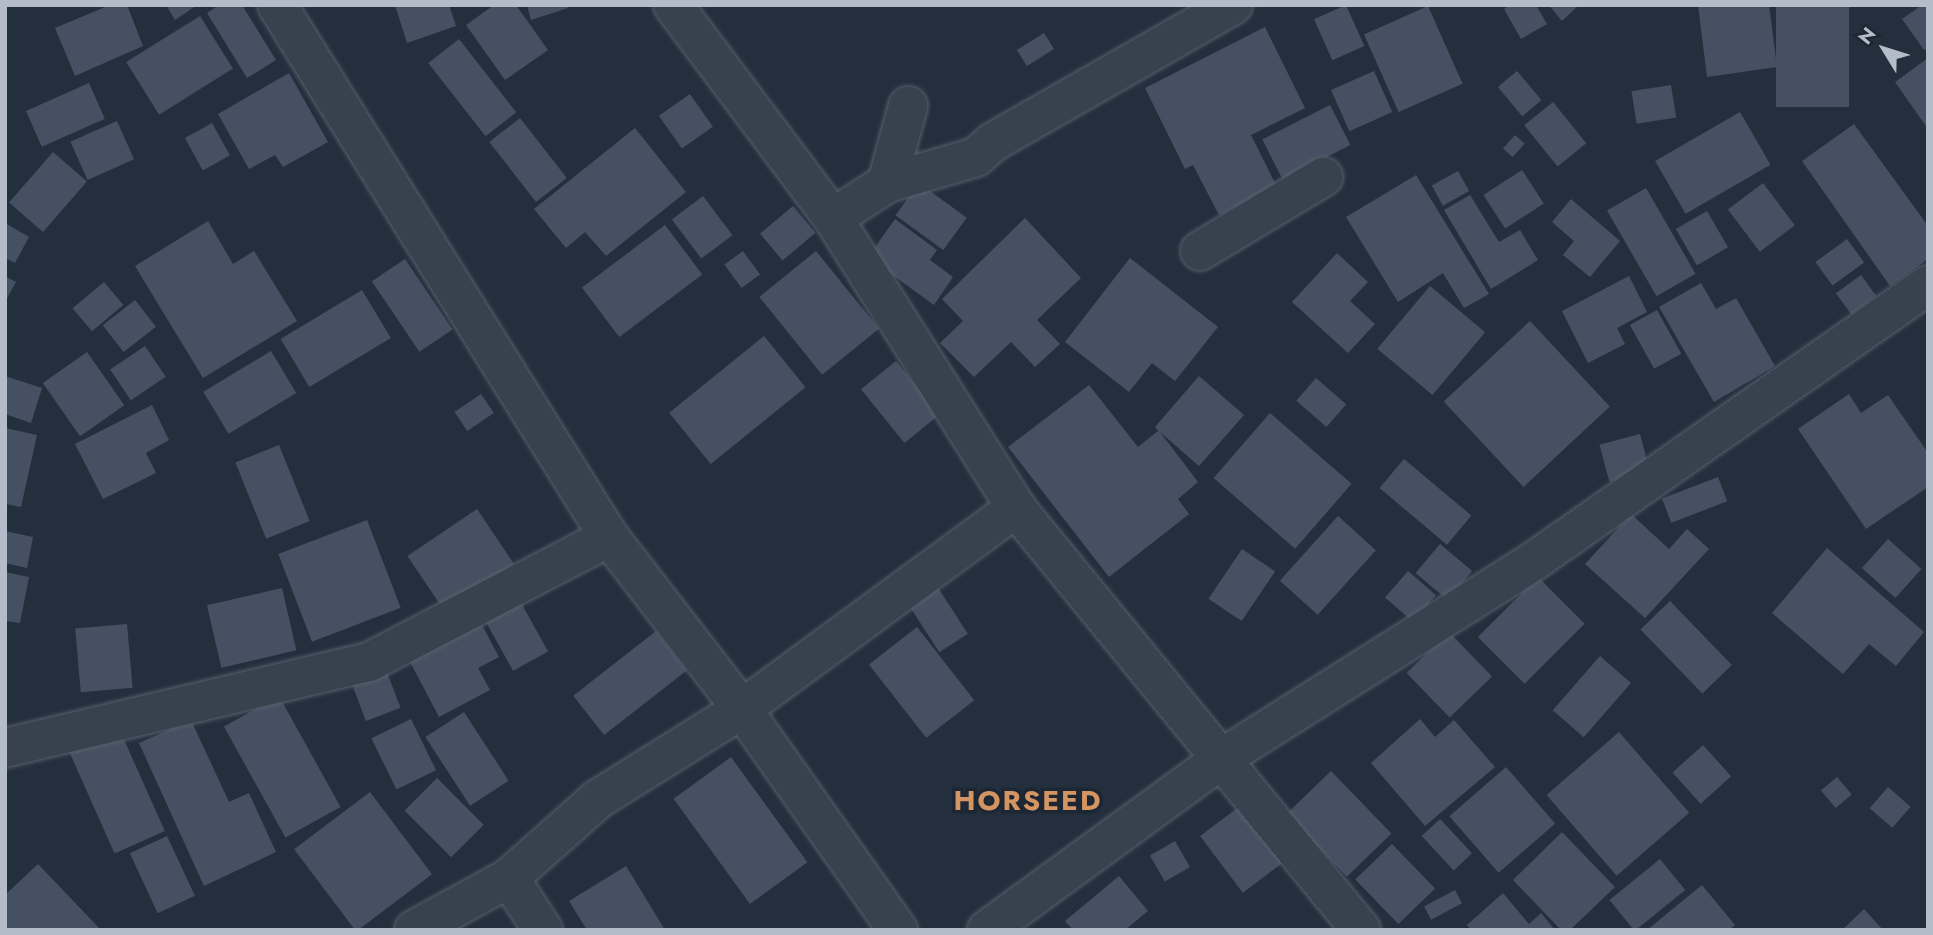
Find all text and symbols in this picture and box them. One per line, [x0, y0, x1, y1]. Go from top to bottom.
north arrow [1849, 14, 1919, 84]
text: N [1852, 22, 1882, 50]
district label: HORSEED [954, 784, 1102, 818]

